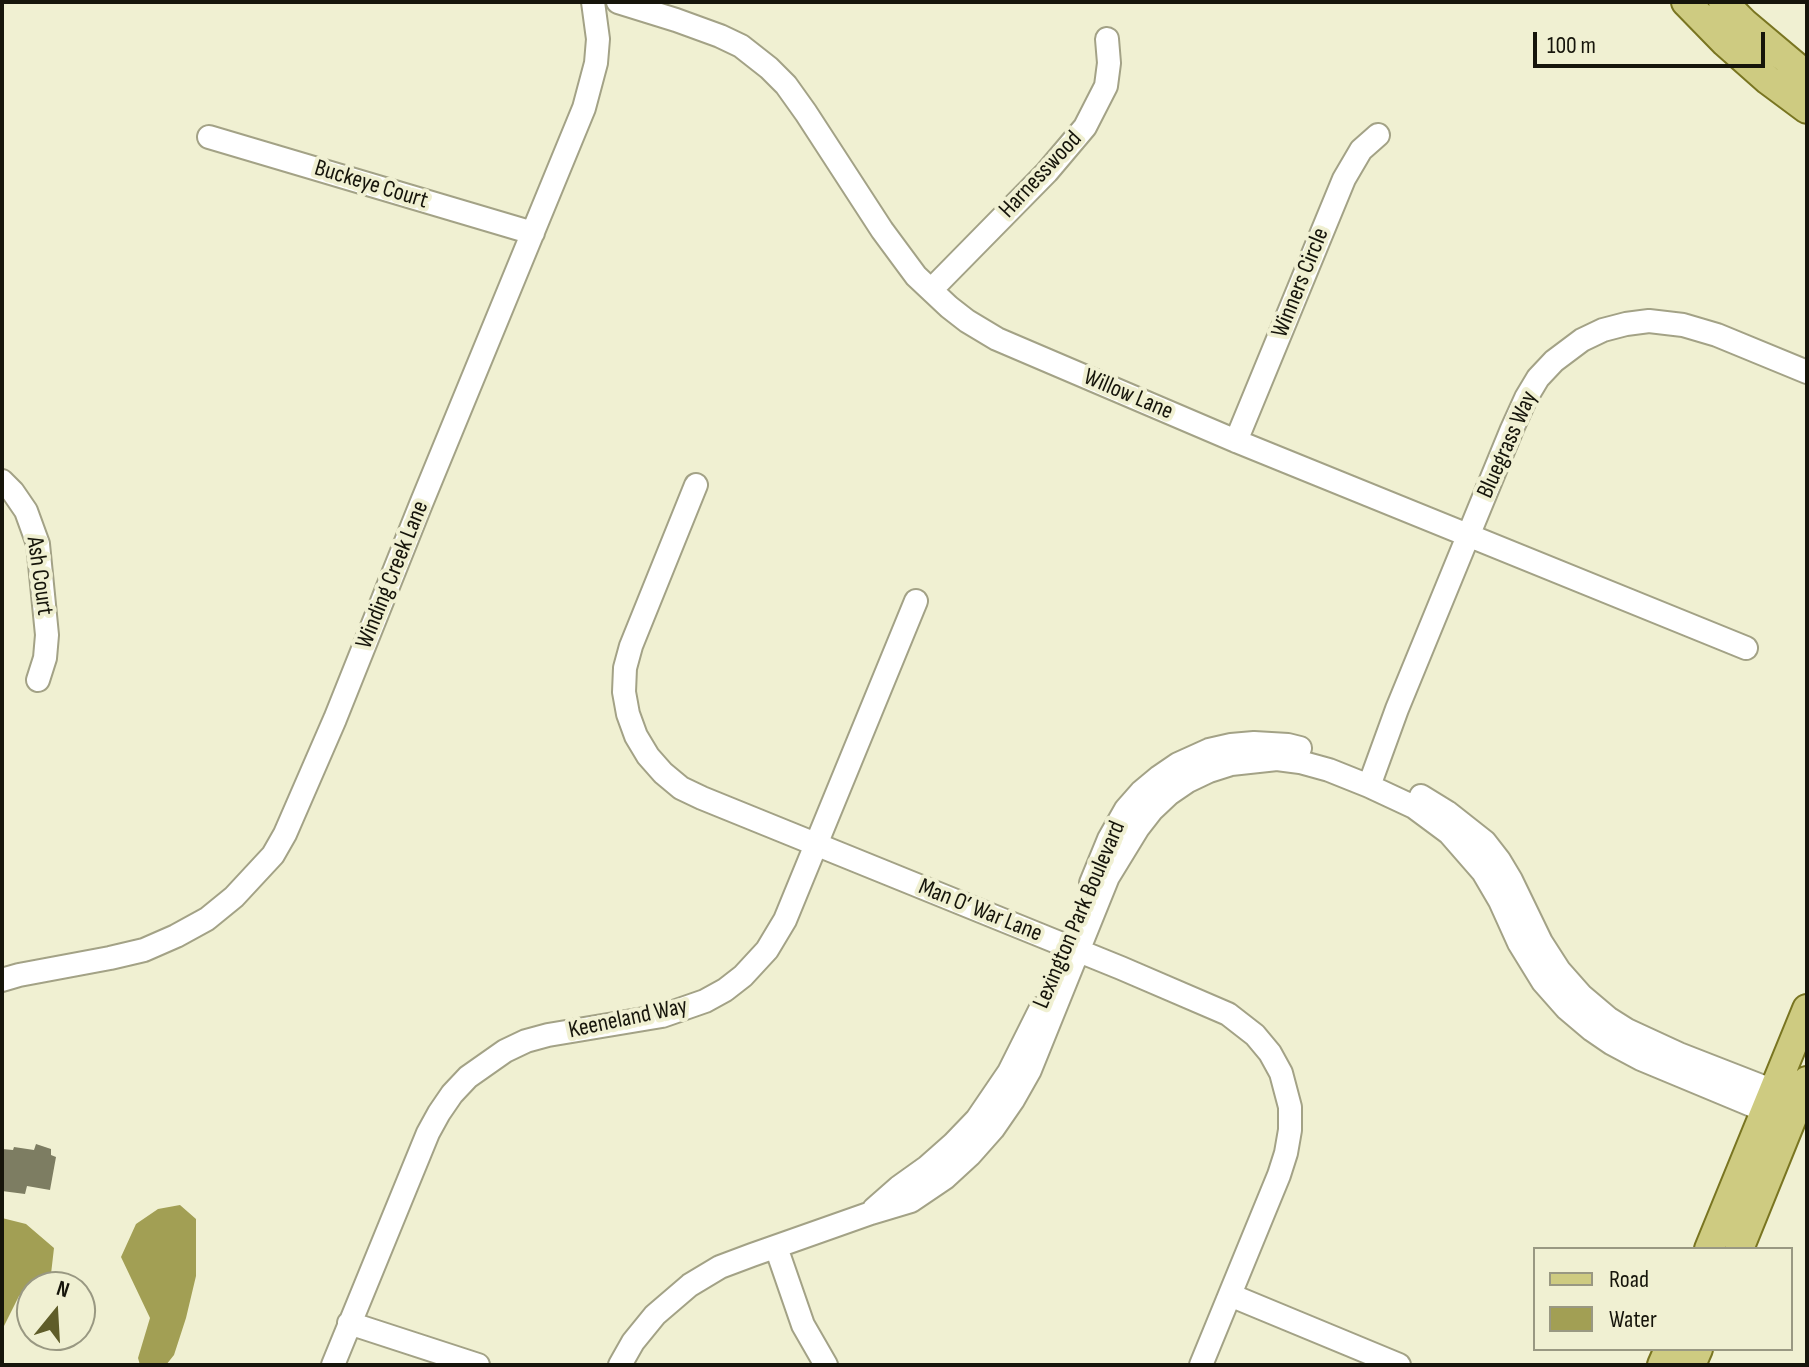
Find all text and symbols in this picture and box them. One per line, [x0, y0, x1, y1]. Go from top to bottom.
scale bar [1537, 16, 1769, 66]
text: 100 m [1547, 31, 1596, 60]
street label: Harnesswood [993, 125, 1089, 225]
street label: Buckeye Court [311, 154, 431, 216]
street label: Winners Circle [1266, 224, 1336, 342]
street label: Willow Lane [1079, 363, 1177, 427]
street label: Bluegrass Way [1472, 387, 1544, 503]
street label: Winding Creek Lane [350, 497, 436, 653]
street label: Ash Court [19, 535, 59, 617]
street label: Lexington Park Boulevard [1028, 817, 1132, 1013]
street label: Man O’ War Lane [914, 873, 1046, 949]
street label: Keeneland Way [566, 992, 690, 1046]
legend [1533, 1247, 1793, 1351]
text: Road [1609, 1265, 1649, 1294]
north arrow [16, 1271, 96, 1351]
text: N [53, 1275, 73, 1304]
text: Water [1609, 1305, 1657, 1334]

